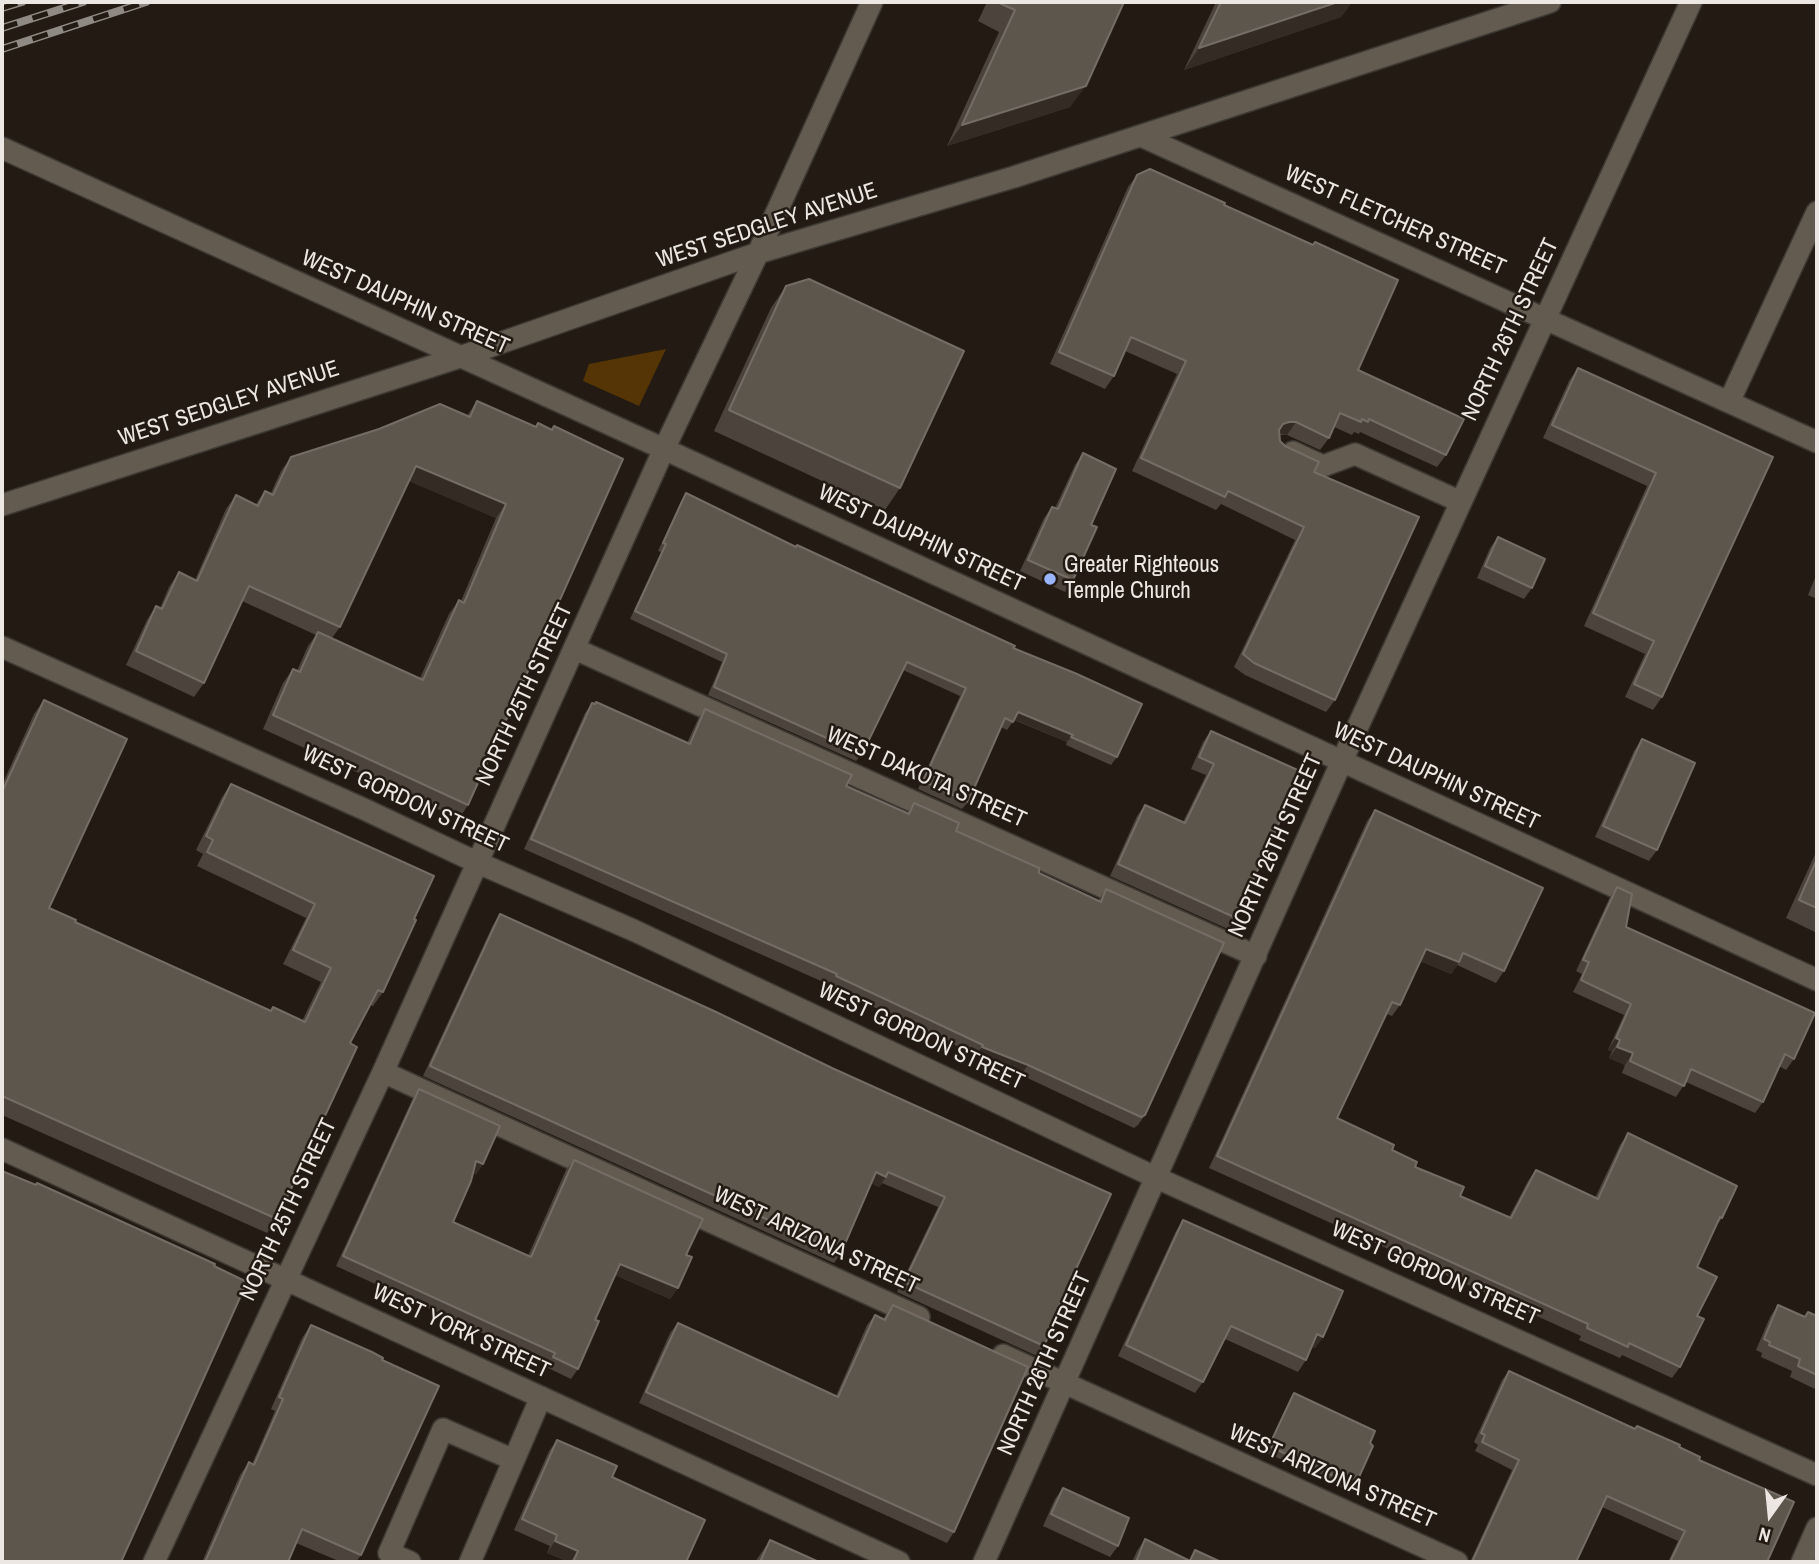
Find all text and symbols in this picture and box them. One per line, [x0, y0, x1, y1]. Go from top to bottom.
street label: WEST FLETCHER STREET [1280, 160, 1510, 282]
street label: WEST SEDGLEY AVENUE [653, 177, 881, 275]
street label: NORTH 26TH STREET [1457, 235, 1565, 425]
street label: WEST DAUPHIN STREET [297, 245, 513, 361]
street label: WEST SEDGLEY AVENUE [115, 355, 343, 453]
street label: WEST DAUPHIN STREET [814, 479, 1028, 599]
place label: Greater Righteous Temple Church [1064, 552, 1219, 606]
marker: Greater Righteous Temple Church [1042, 571, 1058, 587]
street label: NORTH 25TH STREET [471, 600, 579, 790]
street label: WEST DAUPHIN STREET [1329, 717, 1543, 837]
street label: WEST DAKOTA STREET [822, 722, 1030, 834]
street label: WEST GORDON STREET [298, 740, 512, 860]
street label: NORTH 26TH STREET [1223, 750, 1329, 942]
street label: WEST GORDON STREET [814, 977, 1028, 1097]
street label: NORTH 25TH STREET [235, 1115, 343, 1305]
street label: WEST ARIZONA STREET [709, 1181, 923, 1301]
street label: WEST GORDON STREET [1327, 1216, 1543, 1332]
street label: NORTH 26TH STREET [992, 1268, 1098, 1460]
street label: WEST YORK STREET [368, 1279, 554, 1385]
street label: WEST ARIZONA STREET [1224, 1419, 1440, 1535]
north arrow [1735, 1480, 1805, 1550]
text: N [1756, 1521, 1773, 1549]

